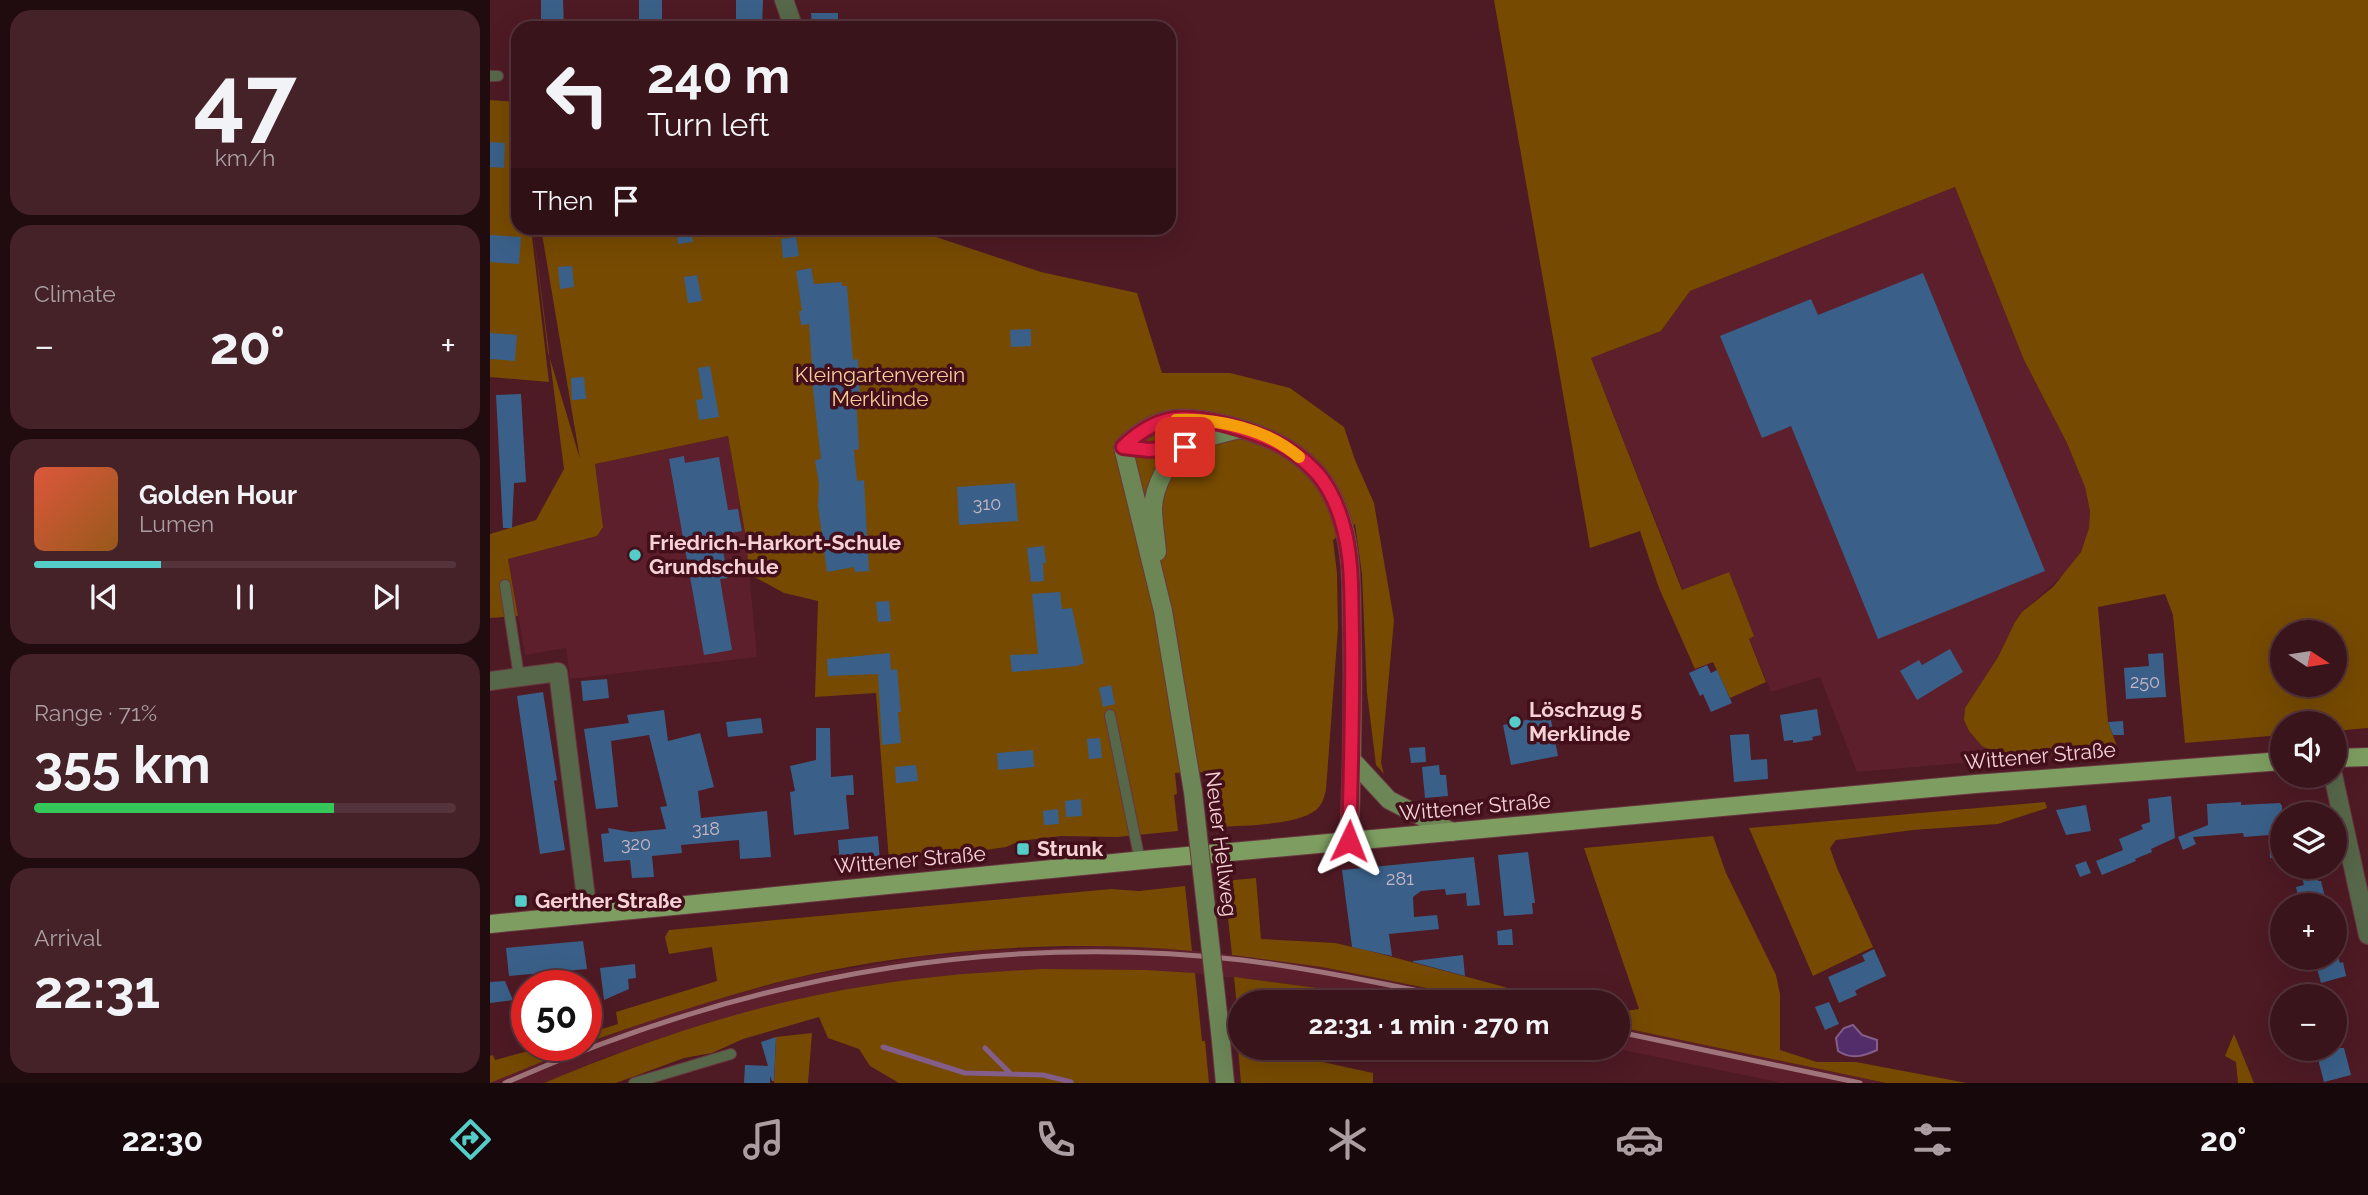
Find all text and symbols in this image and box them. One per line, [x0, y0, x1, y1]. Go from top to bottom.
text: 47 [193, 45, 297, 152]
text: 240 m [647, 47, 790, 104]
icon: left [532, 49, 623, 140]
text: Turn left [647, 106, 769, 143]
text: km/h [215, 144, 275, 171]
icon: arrive [607, 182, 645, 220]
text: Then [532, 186, 593, 216]
text: Climate [34, 280, 116, 307]
text: 20° [210, 315, 285, 376]
text: − [34, 323, 54, 368]
text: + [440, 323, 456, 368]
park label: Kleingartenverein Merklinde [795, 362, 965, 411]
pin [1155, 417, 1215, 477]
icon: arrive [1166, 428, 1204, 466]
text: Golden Hour [139, 480, 297, 510]
house number: 310 [973, 493, 1001, 514]
text: Lumen [139, 510, 214, 537]
place label: Friedrich-Harkort-Schule Grundschule [649, 530, 901, 579]
marker: Friedrich-Harkort-Schule Grundschule [627, 547, 643, 563]
icon: previous [85, 578, 123, 616]
icon: pause [226, 578, 264, 616]
icon: next [367, 578, 405, 616]
north arrow [2270, 620, 2347, 696]
map controls [2270, 620, 2347, 1061]
house number: 250 [2130, 671, 2160, 692]
place label: Löschzug 5 Merklinde [1529, 697, 1642, 746]
text: Range · 71% [34, 699, 157, 726]
button: sound [2270, 711, 2347, 788]
marker: Löschzug 5 Merklinde [1507, 714, 1523, 730]
text: 355 km [34, 734, 211, 795]
street label: Wittener Straße [1963, 736, 2117, 775]
street label: Neuer Hellweg [1200, 770, 1243, 918]
street label: Wittener Straße [1398, 787, 1552, 826]
button: layers [2270, 802, 2347, 879]
position arrow [1312, 804, 1386, 878]
house number: 318 [692, 818, 720, 839]
house number: 320 [621, 833, 651, 854]
place label: Strunk [1037, 836, 1103, 861]
street label: Wittener Straße [833, 840, 987, 879]
marker: Strunk [1015, 841, 1031, 857]
house number: 281 [1386, 868, 1414, 889]
place label: Gerther Straße [535, 888, 682, 913]
marker: Gerther Straße [513, 893, 529, 909]
button: + [2270, 893, 2347, 970]
text: Arrival [34, 924, 101, 951]
text: 22:31 [34, 959, 160, 1020]
speed limit sign: 50 [511, 970, 602, 1061]
button: − [2270, 984, 2347, 1061]
text: 22:31 · 1 min · 270 m [1308, 1010, 1550, 1040]
icon: directions [446, 1115, 495, 1164]
icon: music [739, 1115, 788, 1164]
icon: phone [1031, 1115, 1080, 1164]
icon: climate [1323, 1115, 1372, 1164]
icon: car [1615, 1115, 1664, 1164]
icon: filters [1908, 1115, 1957, 1164]
text: 22:30 [122, 1121, 203, 1158]
text: 20° [2200, 1121, 2246, 1158]

